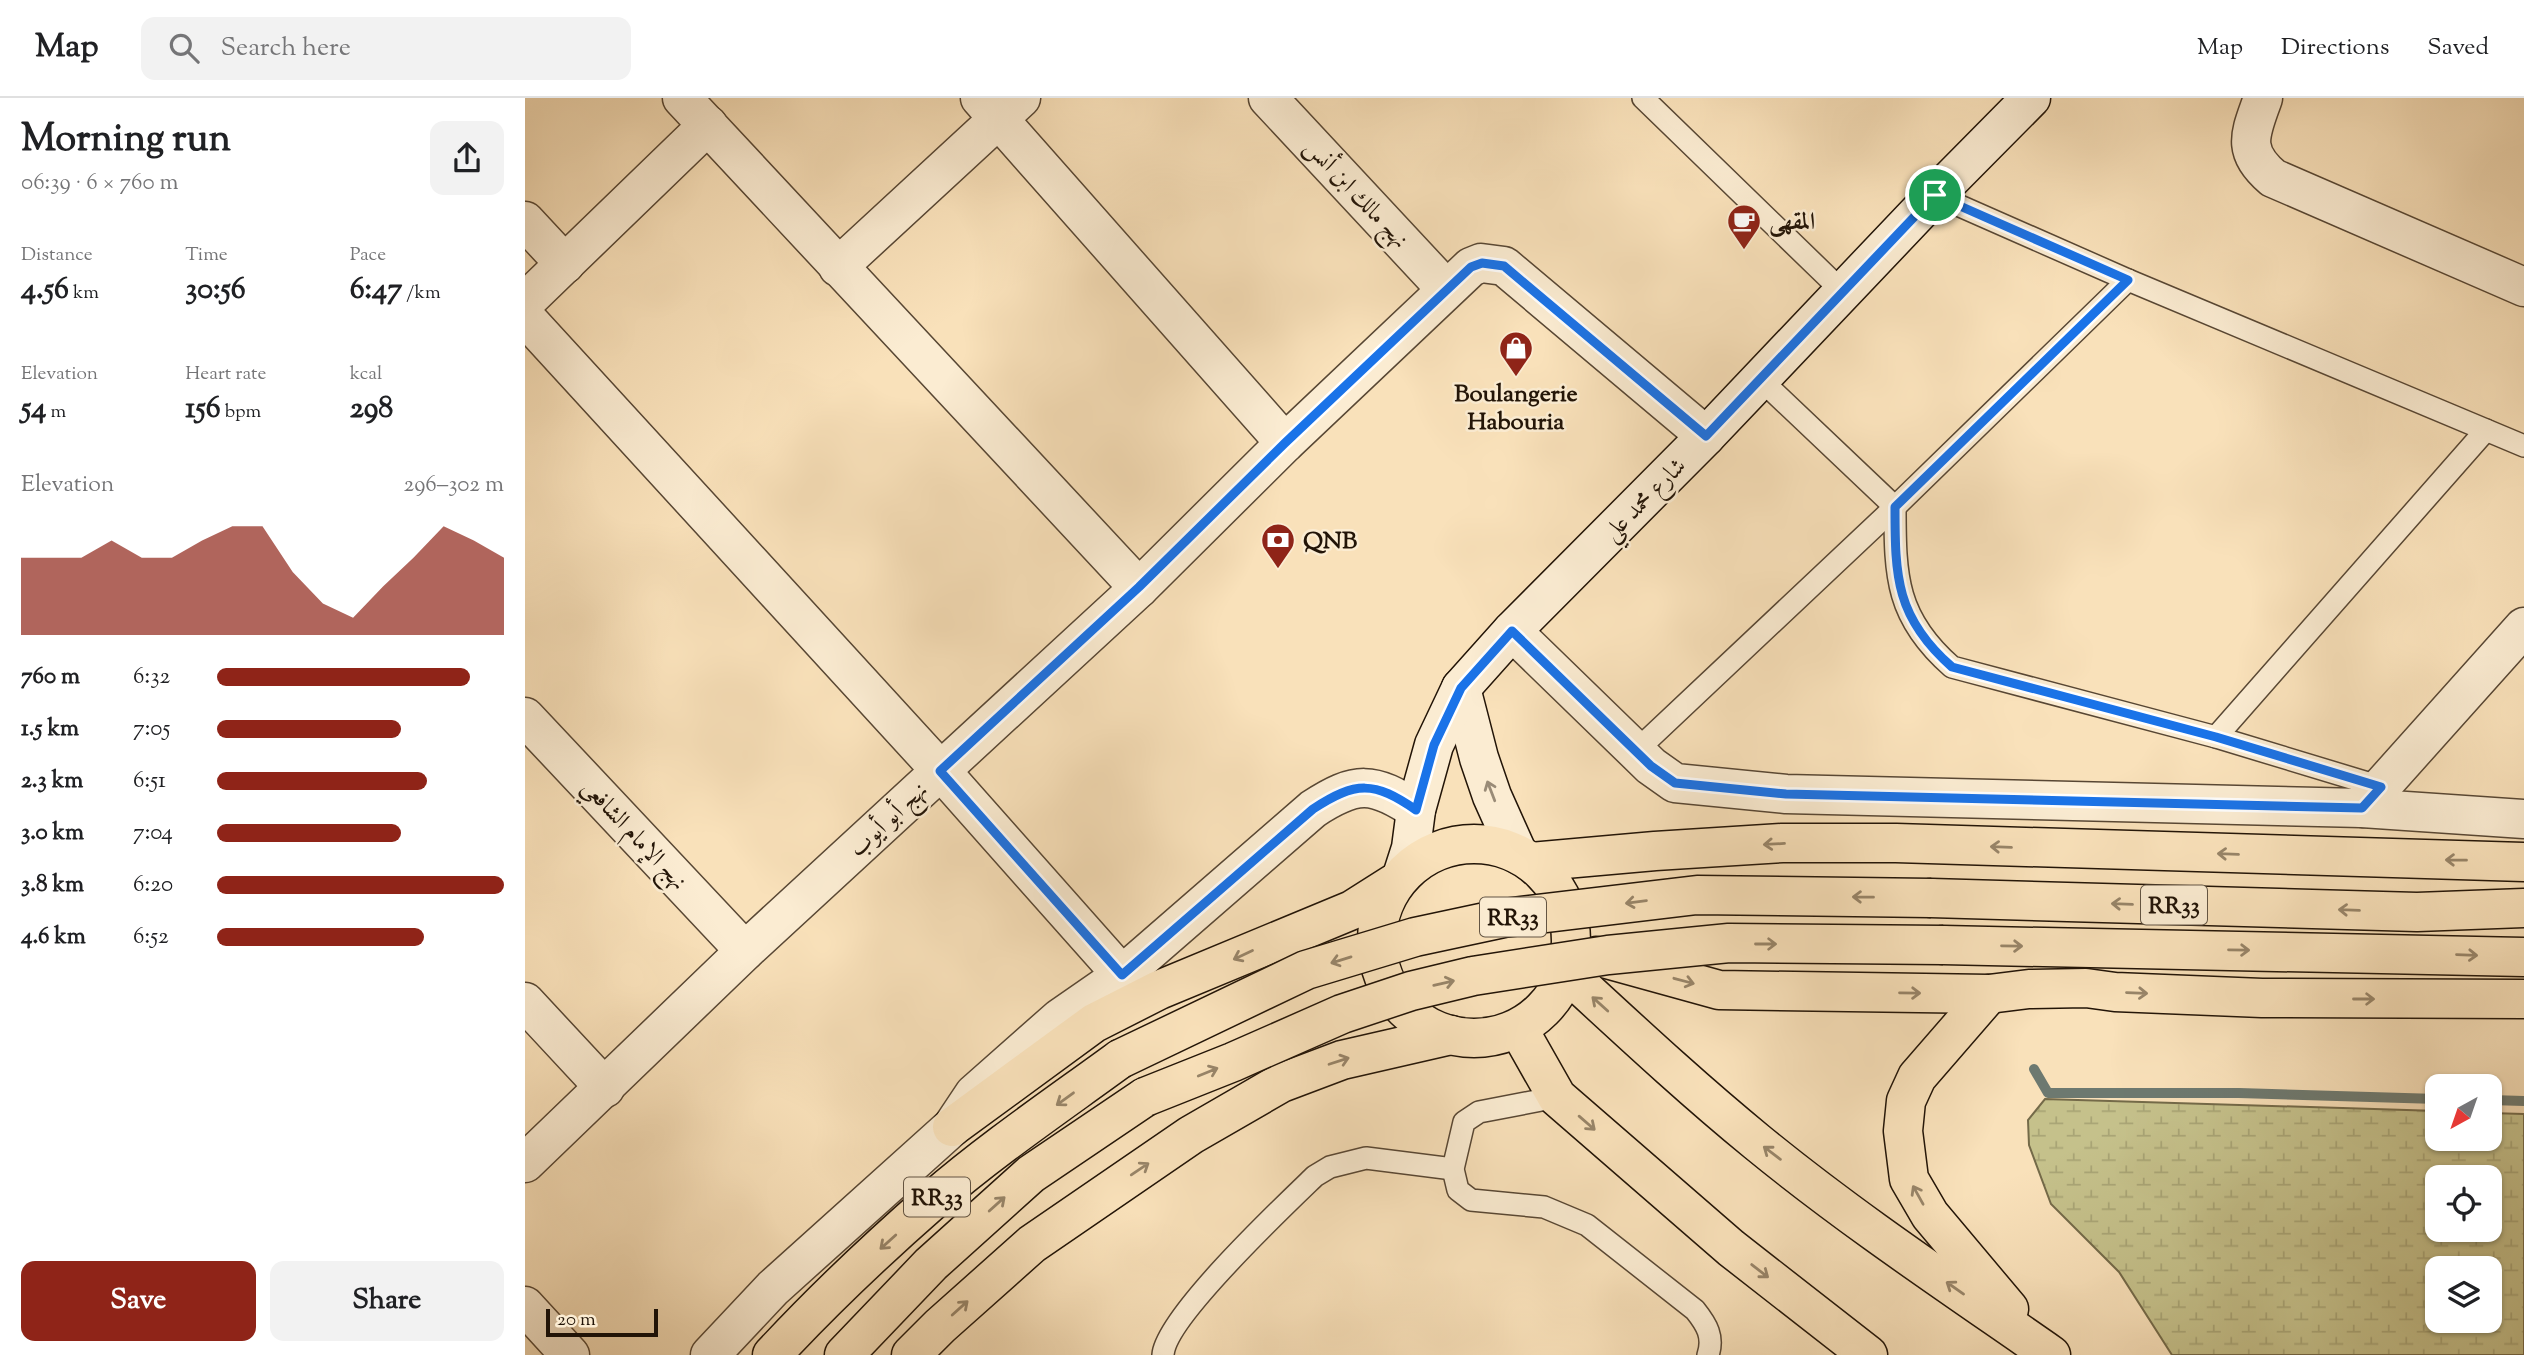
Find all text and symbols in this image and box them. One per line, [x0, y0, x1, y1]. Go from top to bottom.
search box [141, 17, 631, 80]
text: Map [35, 24, 99, 72]
icon: search [165, 29, 203, 67]
text: Search here [221, 30, 351, 67]
text: Map [2197, 31, 2243, 65]
text: Directions [2281, 31, 2389, 65]
text: Saved [2427, 31, 2489, 65]
text: Morning run [21, 114, 231, 168]
button: share [430, 121, 504, 195]
street label: نهج مالك ابن أنس [1294, 130, 1417, 258]
pin [1905, 165, 1965, 225]
text: 06:39 · 6 × 760 m [21, 167, 179, 200]
icon: arrive [1916, 176, 1954, 214]
cafe icon: المقهى [1725, 202, 1763, 251]
place label: المقهى [1769, 206, 1815, 240]
text: Distance [21, 242, 93, 269]
text: Time [185, 242, 228, 269]
text: Pace [350, 242, 386, 269]
text: 4.56 [21, 269, 69, 312]
text: 30:56 [185, 269, 246, 312]
text: 6:47 [350, 269, 402, 312]
text: km [69, 280, 99, 307]
text: /km [402, 280, 441, 307]
shop icon: Boulangerie Habouria [1497, 329, 1535, 378]
text: Elevation [21, 361, 98, 388]
text: Heart rate [185, 361, 266, 388]
text: kcal [350, 361, 382, 388]
place label: Boulangerie Habouria [1454, 378, 1578, 440]
text: 54 [21, 388, 46, 431]
text: 156 [185, 388, 221, 431]
text: 298 [350, 388, 393, 431]
text: m [46, 399, 66, 426]
text: bpm [221, 399, 261, 426]
street label: شارع محمد علي [1596, 451, 1698, 553]
text: Elevation [21, 469, 114, 502]
text: 296–302 m [403, 469, 504, 502]
bank icon: QNB [1259, 521, 1297, 570]
place label: QNB [1303, 525, 1357, 559]
text: 760 m [21, 661, 80, 694]
text: 6:32 [133, 661, 170, 694]
text: 1.5 km [21, 713, 79, 746]
text: 7:05 [133, 713, 170, 746]
text: 2.3 km [21, 765, 83, 798]
text: 6:51 [133, 765, 166, 798]
street label: نهج الإمام الشافعي [571, 772, 694, 901]
street label: نهج أبو أيوب [841, 773, 938, 868]
one-way arrow [1483, 781, 1496, 803]
text: 3.0 km [21, 817, 84, 850]
text: 7:04 [133, 817, 173, 850]
one-way arrow [1763, 838, 1785, 851]
one-way arrow [1990, 841, 2013, 854]
one-way arrow [2217, 847, 2240, 861]
one-way arrow [2445, 853, 2468, 867]
text: 3.8 km [21, 869, 84, 902]
text: 6:20 [133, 869, 173, 902]
road number: RR33 [2141, 886, 2207, 925]
one-way arrow [1852, 890, 1875, 904]
one-way arrow [1625, 895, 1648, 908]
one-way arrow [2110, 897, 2133, 910]
road number: RR33 [1480, 898, 1546, 936]
one-way arrow [2338, 903, 2361, 917]
text: 4.6 km [21, 921, 86, 954]
text: 6:52 [133, 921, 169, 954]
one-way arrow [1754, 937, 1777, 951]
one-way arrow [2000, 940, 2023, 953]
one-way arrow [2227, 944, 2250, 957]
one-way arrow [2455, 948, 2478, 962]
one-way arrow [1233, 949, 1254, 962]
one-way arrow [1331, 954, 1353, 967]
one-way arrow [1673, 975, 1695, 988]
one-way arrow [1432, 976, 1455, 989]
one-way arrow [1898, 986, 1921, 999]
one-way arrow [2125, 987, 2148, 1000]
one-way arrow [2352, 992, 2375, 1006]
one-way arrow [1592, 996, 1610, 1012]
one-way arrow [1328, 1054, 1350, 1067]
one-way arrow [1197, 1065, 1219, 1078]
north arrow [2425, 1074, 2503, 1152]
map controls [2425, 1074, 2502, 1333]
one-way arrow [1056, 1092, 1075, 1106]
one-way arrow [1578, 1115, 1596, 1131]
one-way arrow [1763, 1146, 1781, 1161]
one-way arrow [1130, 1162, 1149, 1176]
button: locate [2425, 1165, 2502, 1242]
road number: RR33 [904, 1178, 970, 1216]
one-way arrow [1911, 1185, 1925, 1205]
one-way arrow [988, 1196, 1006, 1212]
one-way arrow [879, 1233, 897, 1249]
button: layers [2425, 1256, 2502, 1333]
button: Save [21, 1261, 256, 1341]
button: Share [270, 1261, 504, 1341]
one-way arrow [1751, 1264, 1769, 1279]
one-way arrow [1946, 1281, 1965, 1295]
one-way arrow [951, 1300, 969, 1316]
scale bar [546, 1306, 658, 1338]
text: 20 m [557, 1307, 596, 1334]

